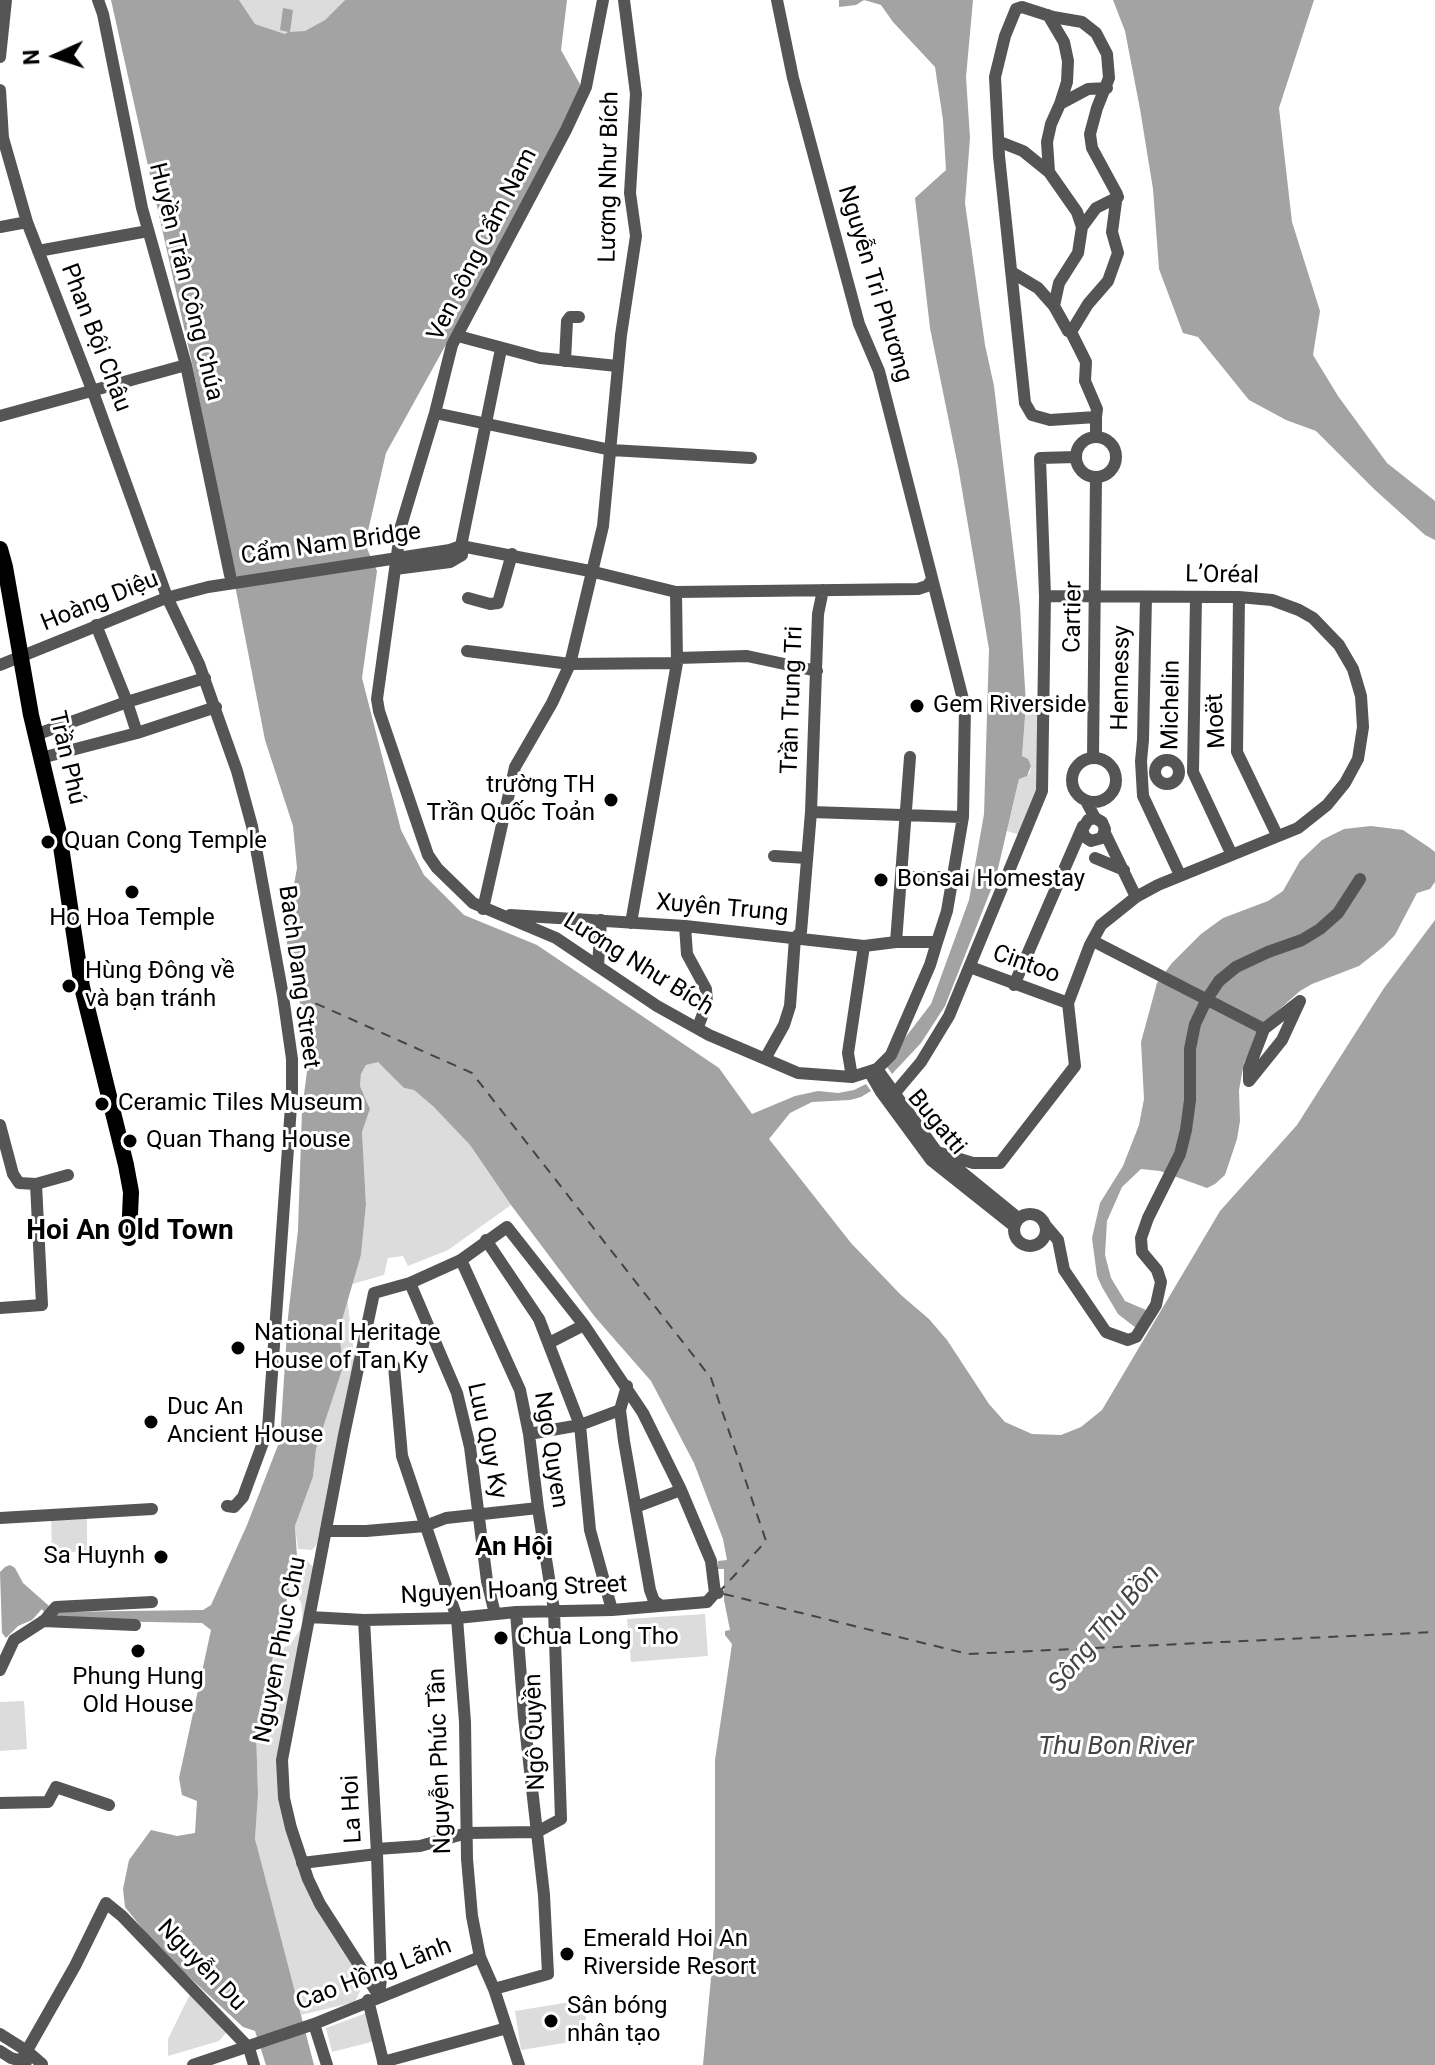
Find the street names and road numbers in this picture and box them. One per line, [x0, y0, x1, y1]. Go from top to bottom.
street label: Lương Như Bích [594, 91, 626, 263]
street label: Ven sông Cẩm Nam [422, 144, 544, 346]
street label: Huyền Trân Công Chúa [142, 160, 228, 404]
street label: Nguyễn Tri Phương [830, 182, 918, 386]
street label: Phan Bội Châu [54, 260, 136, 416]
street label: Cẩm Nam Bridge [239, 518, 423, 572]
street label: L’Oréal [1185, 561, 1259, 591]
street label: Hoàng Diệu [37, 565, 163, 639]
street label: Cartier [1059, 581, 1089, 653]
street label: Trần Trung Tri [776, 625, 810, 775]
street label: Hennessy [1107, 625, 1137, 731]
street label: Michelin [1157, 660, 1187, 750]
street label: Moët [1201, 693, 1233, 749]
street label: Trần Phú [41, 708, 91, 808]
street label: Bach Dang Street [271, 884, 325, 1070]
street label: Xuyên Trung [655, 889, 789, 929]
street label: Lương Như Bích [558, 907, 718, 1023]
street label: Cintoo [988, 940, 1064, 990]
street label: Bugatti [900, 1085, 972, 1161]
street label: Luu Quy Ky [460, 1380, 512, 1502]
street label: Ngo Quyen [527, 1390, 573, 1510]
street label: Nguyen Phuc Chu [249, 1554, 313, 1746]
street label: Nguyen Hoang Street [400, 1571, 628, 1611]
street label: Nguyễn Phúc Tần [423, 1667, 459, 1855]
street label: Ngô Quyền [520, 1673, 552, 1791]
street label: La Hoi [337, 1774, 369, 1844]
street label: Nguyễn Du [150, 1914, 252, 2018]
street label: Cao Hồng Lãnh [292, 1932, 456, 2018]

